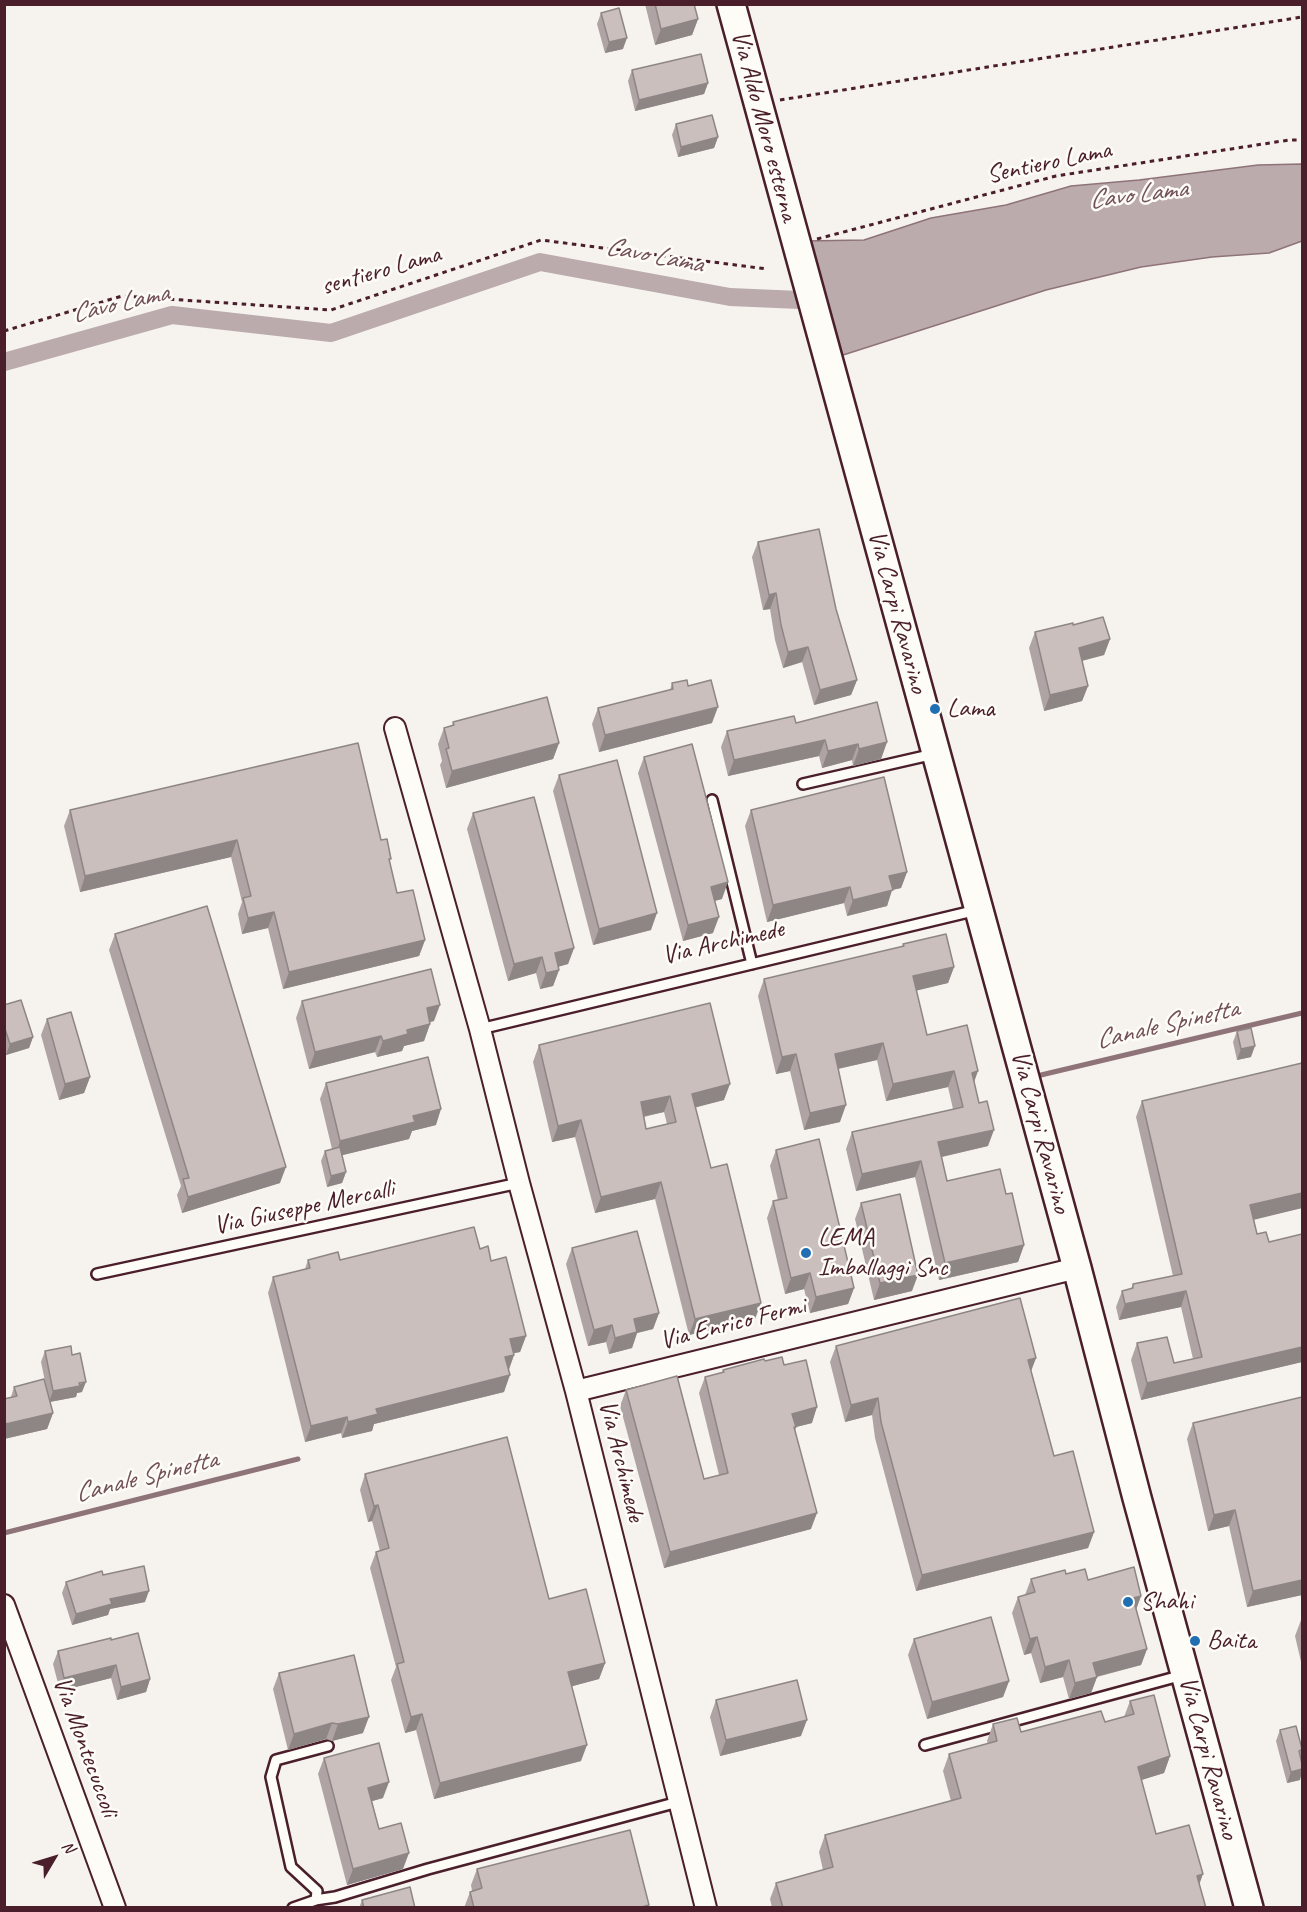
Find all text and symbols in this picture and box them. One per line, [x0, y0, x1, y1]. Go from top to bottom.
street label: Via Aldo Moro esterna [724, 27, 804, 225]
street label: Sentiero Lama [984, 135, 1114, 191]
water label: Cavo Lama [1087, 173, 1189, 217]
water label: Cavo Lama [603, 231, 705, 281]
street label: sentiero Lama [317, 239, 445, 303]
water label: Cavo Lama [68, 277, 172, 331]
street label: Via Carpi Ravarino [860, 527, 934, 697]
place label: Lama [947, 693, 994, 725]
marker: Lama [928, 702, 942, 716]
street label: Via Archimede [659, 914, 787, 972]
water label: Canale Spinetta [1092, 993, 1242, 1057]
street label: Via Carpi Ravarino [1003, 1047, 1077, 1217]
street label: Via Giuseppe Mercalli [211, 1174, 397, 1242]
place label: LEMA Imballaggi Snc [818, 1222, 947, 1284]
marker: LEMA Imballaggi Snc [799, 1246, 813, 1260]
street label: Via Enrico Fermi [657, 1291, 809, 1357]
street label: Via Archimede [591, 1397, 651, 1525]
water label: Canale Spinetta [71, 1444, 221, 1510]
place label: Shahi [1140, 1586, 1193, 1618]
marker: Shahi [1121, 1595, 1135, 1609]
place label: Baita [1207, 1625, 1256, 1657]
marker: Baita [1188, 1634, 1202, 1648]
street label: Via Montecuccoli [45, 1673, 125, 1821]
street label: Via Carpi Ravarino [1171, 1673, 1245, 1843]
north arrow [24, 1828, 84, 1888]
text: N [57, 1837, 79, 1857]

